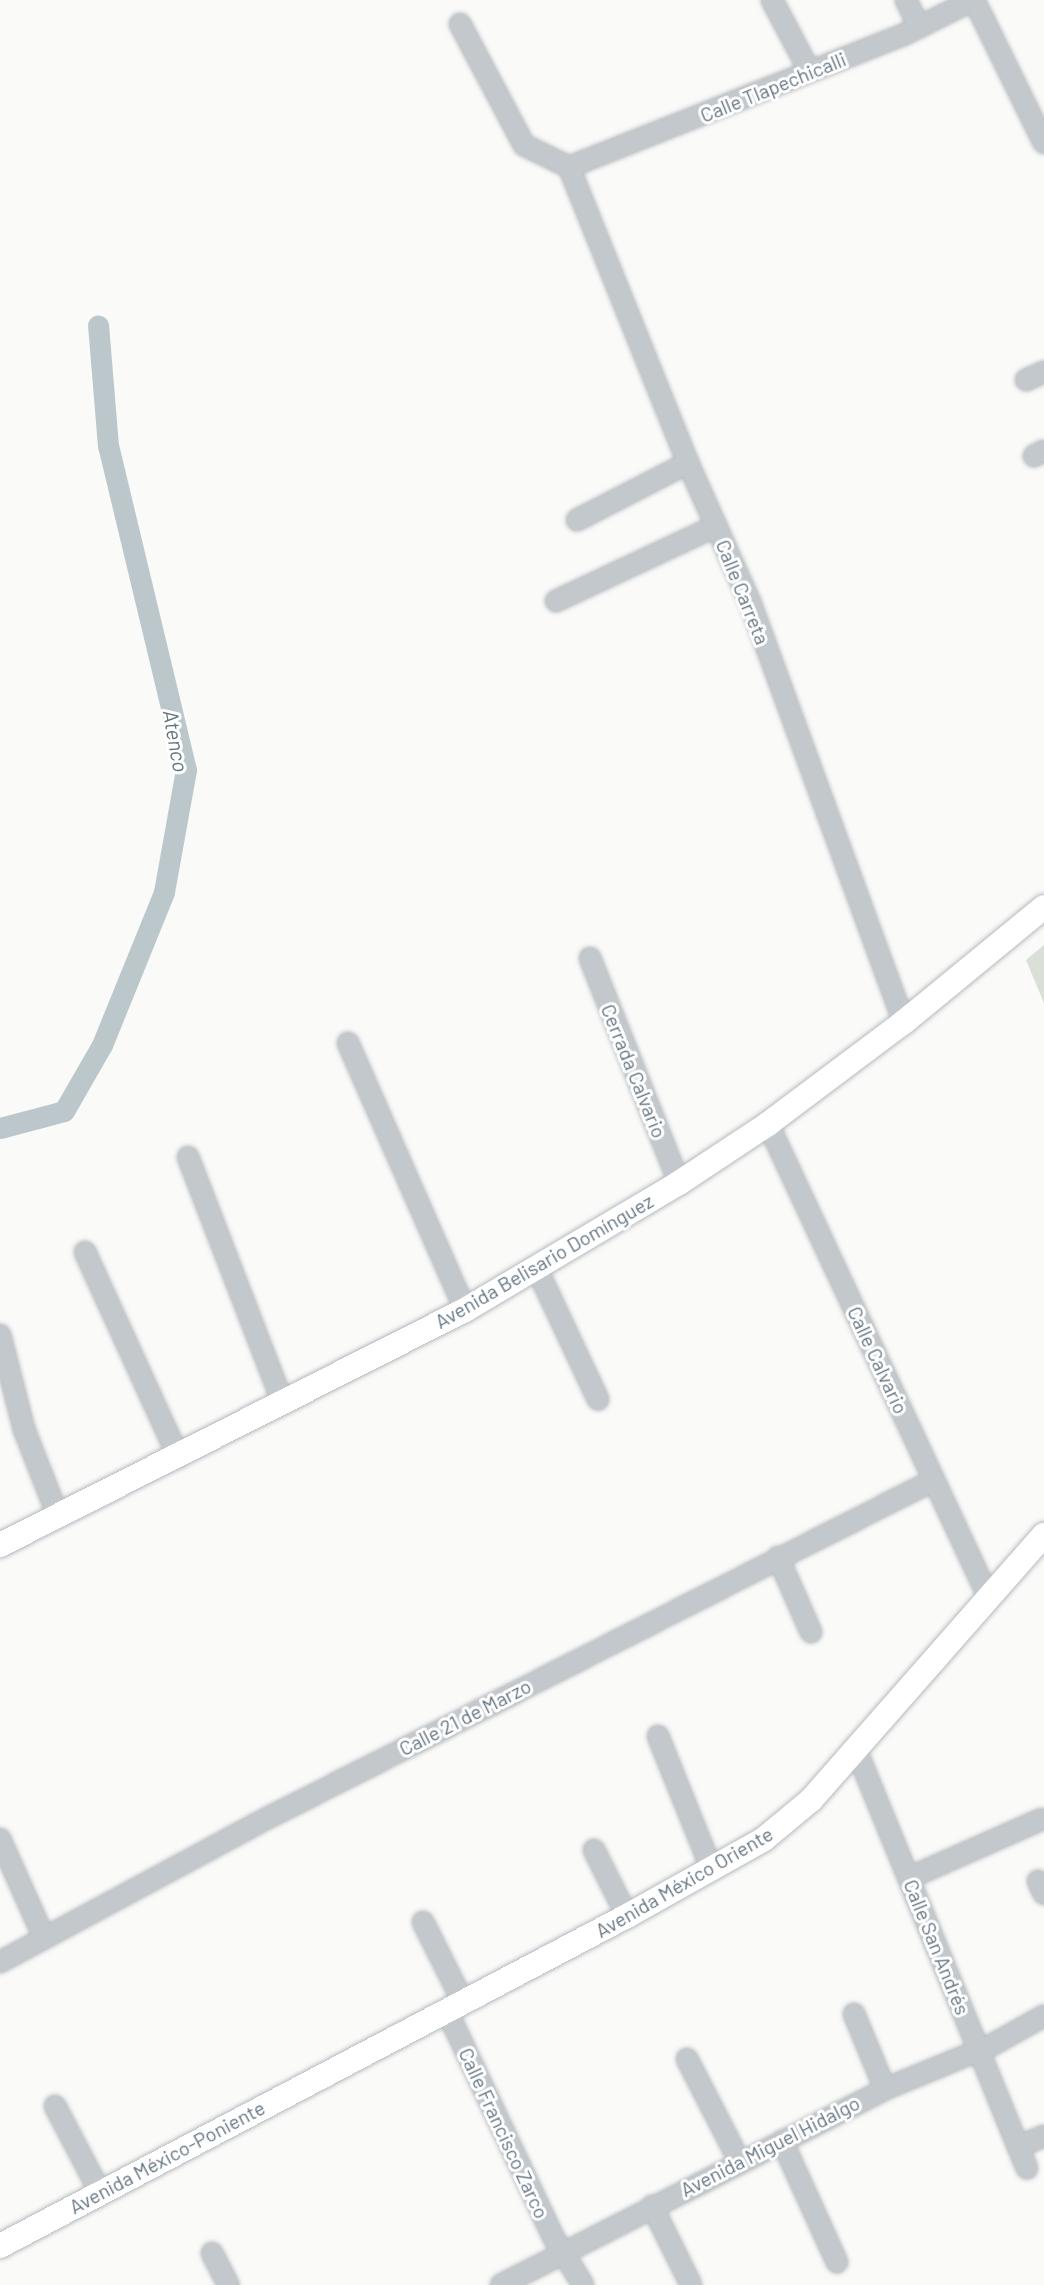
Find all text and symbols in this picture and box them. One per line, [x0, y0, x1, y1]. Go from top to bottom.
street label: Calle Tlapechicalli [697, 47, 849, 127]
street label: Calle Carreta [711, 536, 775, 648]
water label: Atenco [158, 708, 194, 774]
street label: Cerrada Calvario [596, 1001, 672, 1141]
street label: Avenida Belisario Domínguez [431, 1189, 657, 1333]
street label: Calle Calvario [843, 1303, 913, 1417]
street label: Calle 21 de Marzo [395, 1673, 535, 1761]
street label: Avenida México Oriente [591, 1821, 777, 1943]
street label: Calle San Andrés [899, 1876, 975, 2018]
street label: Calle Francisco Zarco [454, 2044, 554, 2222]
street label: Avenida Miguel Hidalgo [676, 2090, 864, 2202]
street label: Avenida México-Poniente [65, 2095, 269, 2219]

